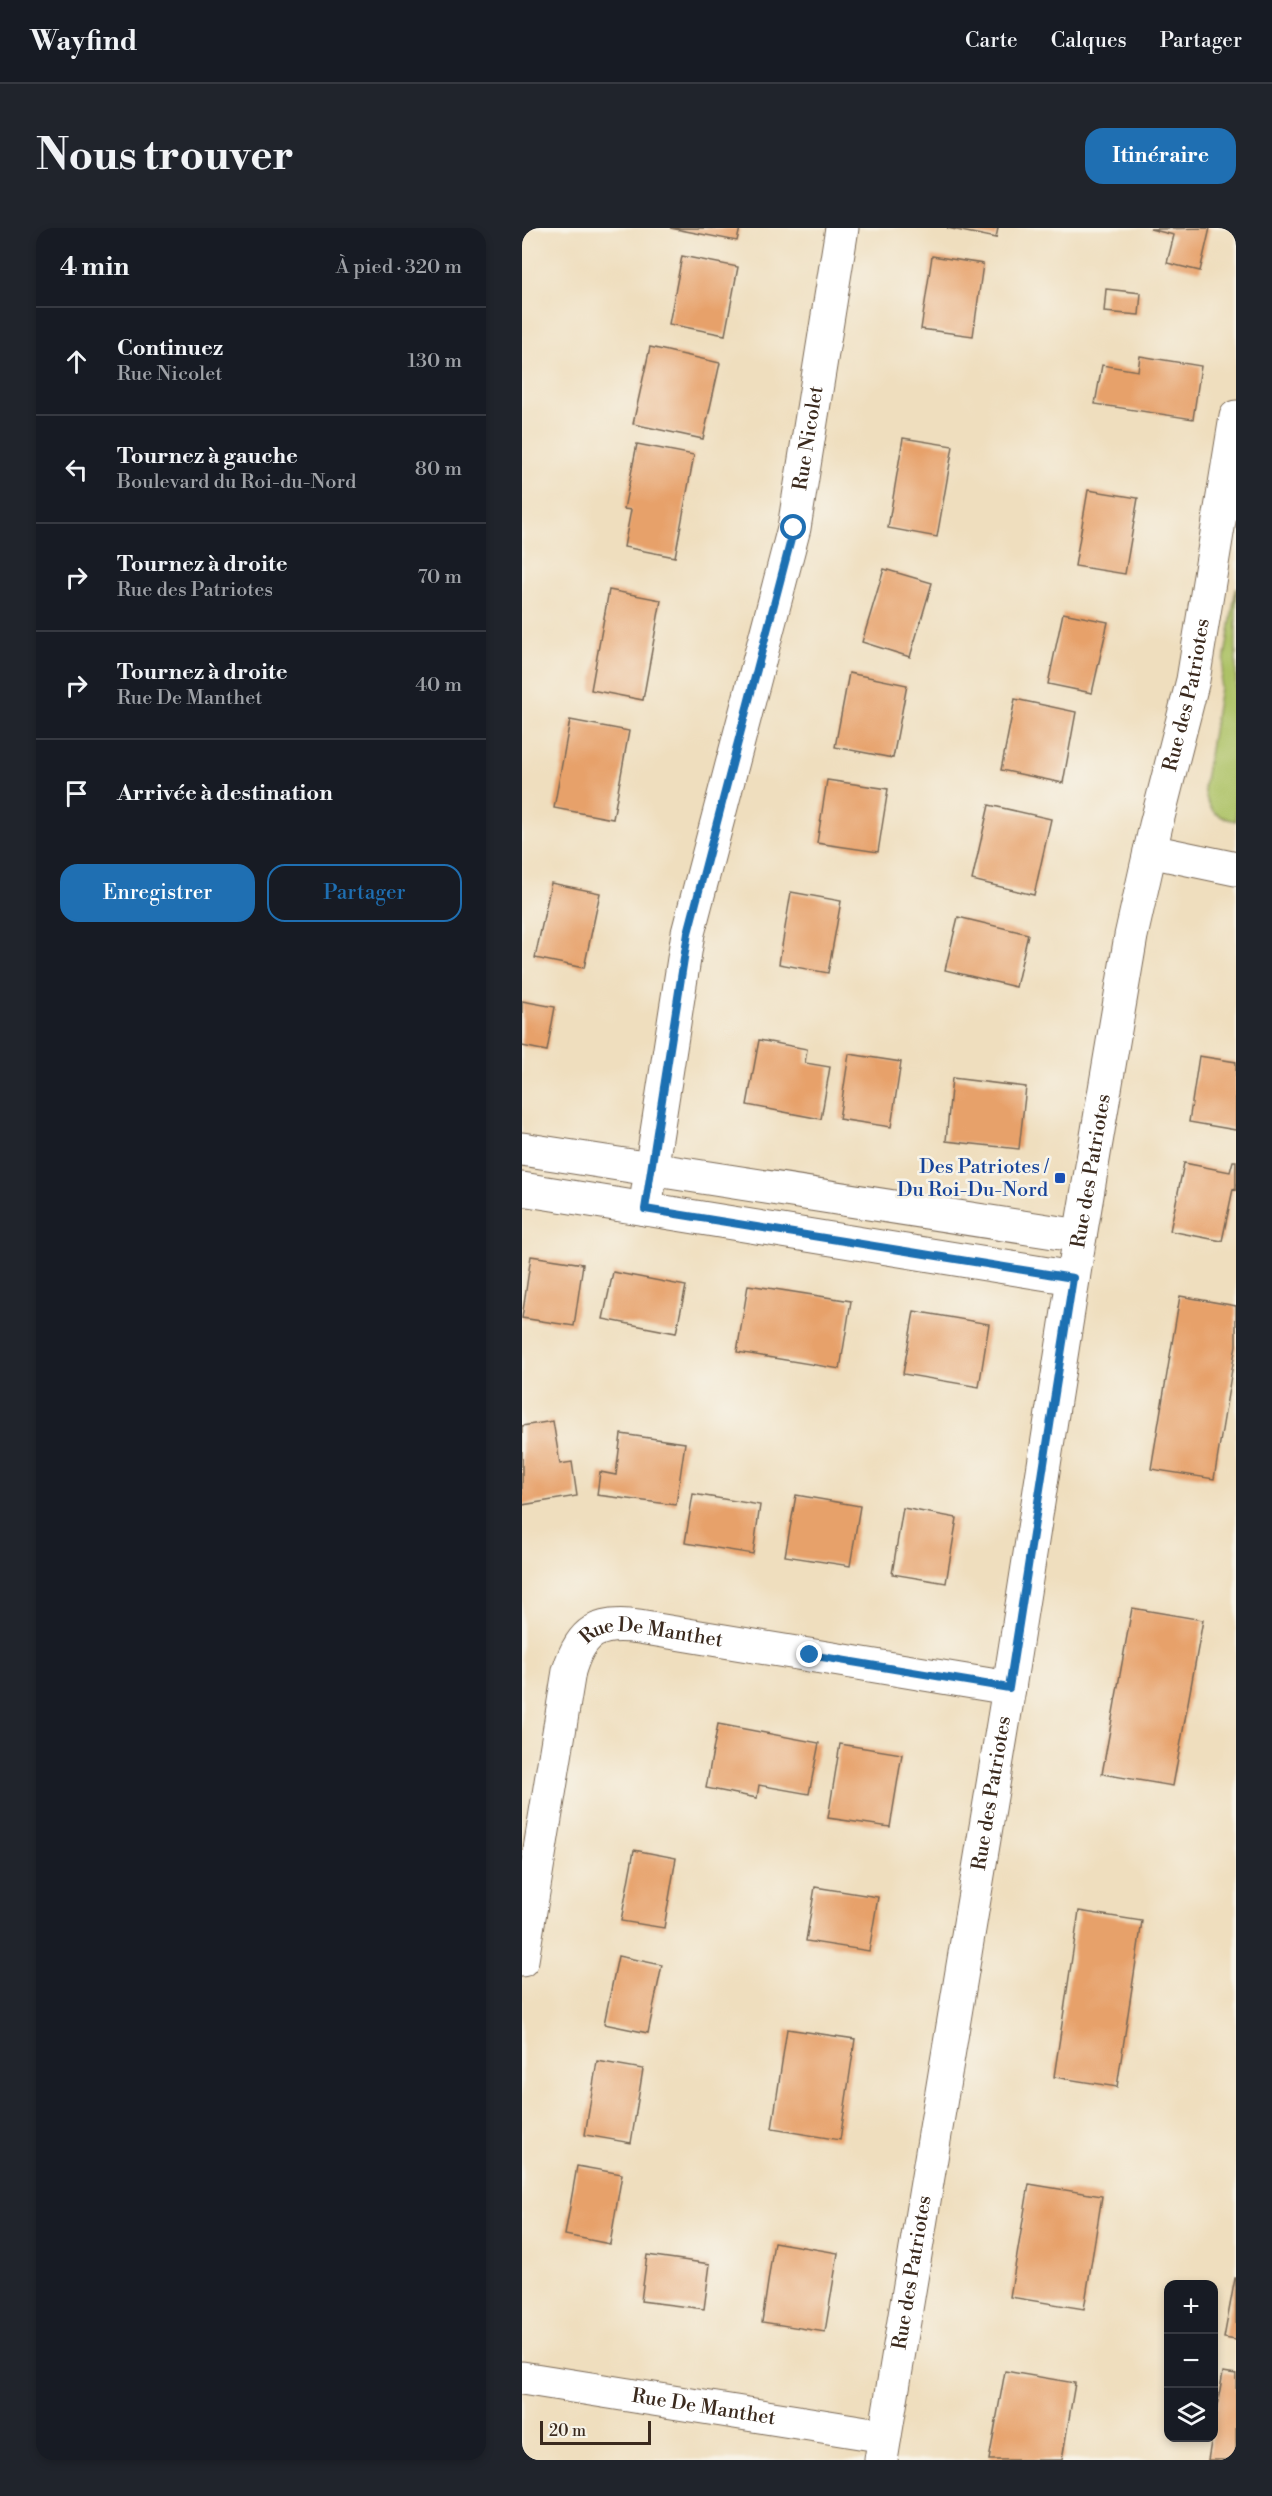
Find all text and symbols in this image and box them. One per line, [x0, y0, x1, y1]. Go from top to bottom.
text: Wayfind [30, 24, 138, 59]
text: Carte [965, 28, 1018, 54]
text: Calques [1051, 28, 1127, 54]
text: Partager [1160, 28, 1242, 54]
button: Itinéraire [1085, 128, 1236, 184]
text: Nous trouver [36, 130, 294, 183]
text: 4 min [60, 251, 130, 283]
text: À pied · 320 m [336, 255, 462, 280]
text: Continuez [117, 335, 223, 362]
icon: ahead [60, 345, 93, 378]
text: 130 m [407, 349, 462, 374]
text: Rue Nicolet [117, 362, 222, 387]
street label: Rue Nicolet [788, 384, 829, 492]
text: Tournez à gauche [117, 443, 298, 470]
icon: left [60, 453, 93, 486]
text: 80 m [415, 457, 462, 482]
text: Boulevard du Roi-du-Nord [117, 470, 356, 495]
route start [780, 514, 806, 540]
text: Tournez à droite [117, 551, 288, 578]
icon: right [60, 561, 93, 594]
text: 70 m [418, 565, 462, 590]
text: Rue des Patriotes [117, 578, 273, 603]
street label: Rue des Patriotes [1158, 616, 1215, 774]
text: Tournez à droite [117, 659, 288, 686]
icon: right [60, 669, 93, 702]
text: 40 m [415, 673, 462, 698]
text: Rue De Manthet [117, 686, 262, 711]
icon: arrive [60, 777, 93, 810]
text: Arrivée à destination [117, 780, 333, 807]
button: Enregistrer [60, 864, 255, 922]
button: Partager [267, 864, 462, 922]
street label: Rue des Patriotes [1066, 1092, 1116, 1250]
place label: Des Patriotes / Du Roi-Du-Nord [897, 1155, 1049, 1203]
marker: Des Patriotes / Du Roi-Du-Nord [1053, 1171, 1067, 1185]
street label: Rue De Manthet [574, 1613, 725, 1653]
route end [796, 1641, 822, 1667]
street label: Rue des Patriotes [966, 1714, 1017, 1872]
street label: Rue des Patriotes [887, 2193, 937, 2352]
map controls [1164, 2280, 1218, 2442]
button: + [1164, 2280, 1218, 2334]
button: − [1164, 2334, 1218, 2388]
street label: Rue De Manthet [630, 2383, 777, 2431]
button: layers [1164, 2388, 1218, 2442]
scale bar [540, 2418, 651, 2446]
text: 20 m [549, 2421, 586, 2441]

